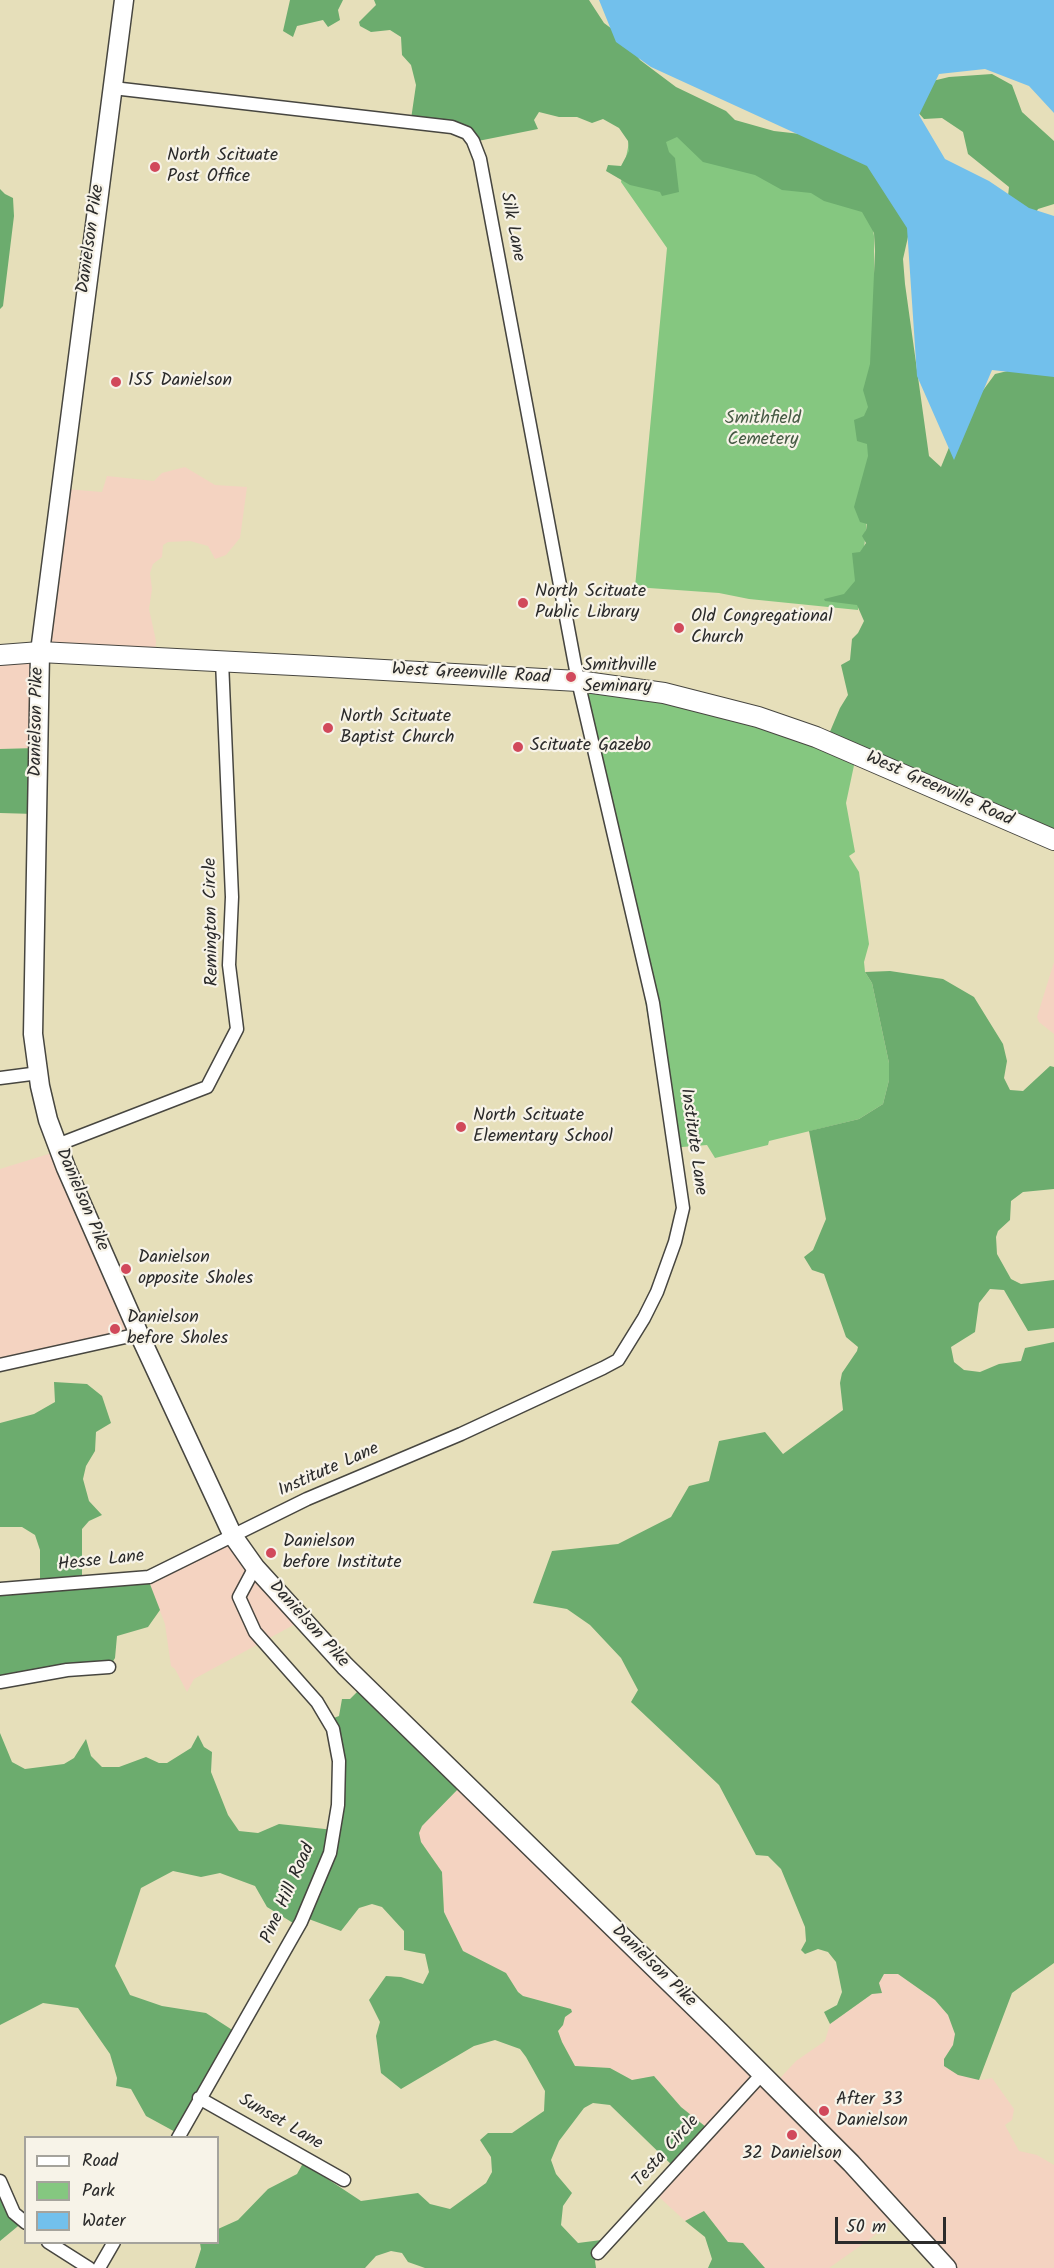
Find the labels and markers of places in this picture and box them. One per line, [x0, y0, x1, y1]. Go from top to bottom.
place label: North Scituate Post Office [167, 146, 278, 188]
marker: North Scituate Post Office [148, 160, 162, 174]
place label: 155 Danielson [128, 371, 232, 393]
marker: 155 Danielson [109, 375, 123, 389]
place label: North Scituate Public Library [535, 582, 646, 624]
marker: North Scituate Public Library [516, 596, 530, 610]
place label: Old Congregational Church [691, 607, 833, 650]
marker: Old Congregational Church [672, 621, 686, 635]
place label: Smithville Seminary [583, 656, 657, 698]
marker: Smithville Seminary [564, 670, 578, 684]
place label: North Scituate Baptist Church [340, 707, 454, 750]
marker: North Scituate Baptist Church [321, 721, 335, 735]
place label: Scituate Gazebo [530, 736, 651, 758]
marker: Scituate Gazebo [511, 740, 525, 754]
place label: North Scituate Elementary School [473, 1106, 613, 1148]
marker: North Scituate Elementary School [454, 1120, 468, 1134]
place label: Danielson opposite Sholes [138, 1248, 253, 1290]
marker: Danielson opposite Sholes [119, 1262, 133, 1276]
place label: Danielson before Sholes [127, 1308, 228, 1350]
marker: Danielson before Sholes [108, 1322, 122, 1336]
place label: Danielson before Institute [283, 1532, 402, 1574]
marker: Danielson before Institute [264, 1546, 278, 1560]
place label: After 33 Danielson [836, 2090, 908, 2132]
marker: After 33 Danielson [817, 2104, 831, 2118]
marker: 32 Danielson [785, 2128, 799, 2142]
place label: 32 Danielson [742, 2144, 842, 2166]

